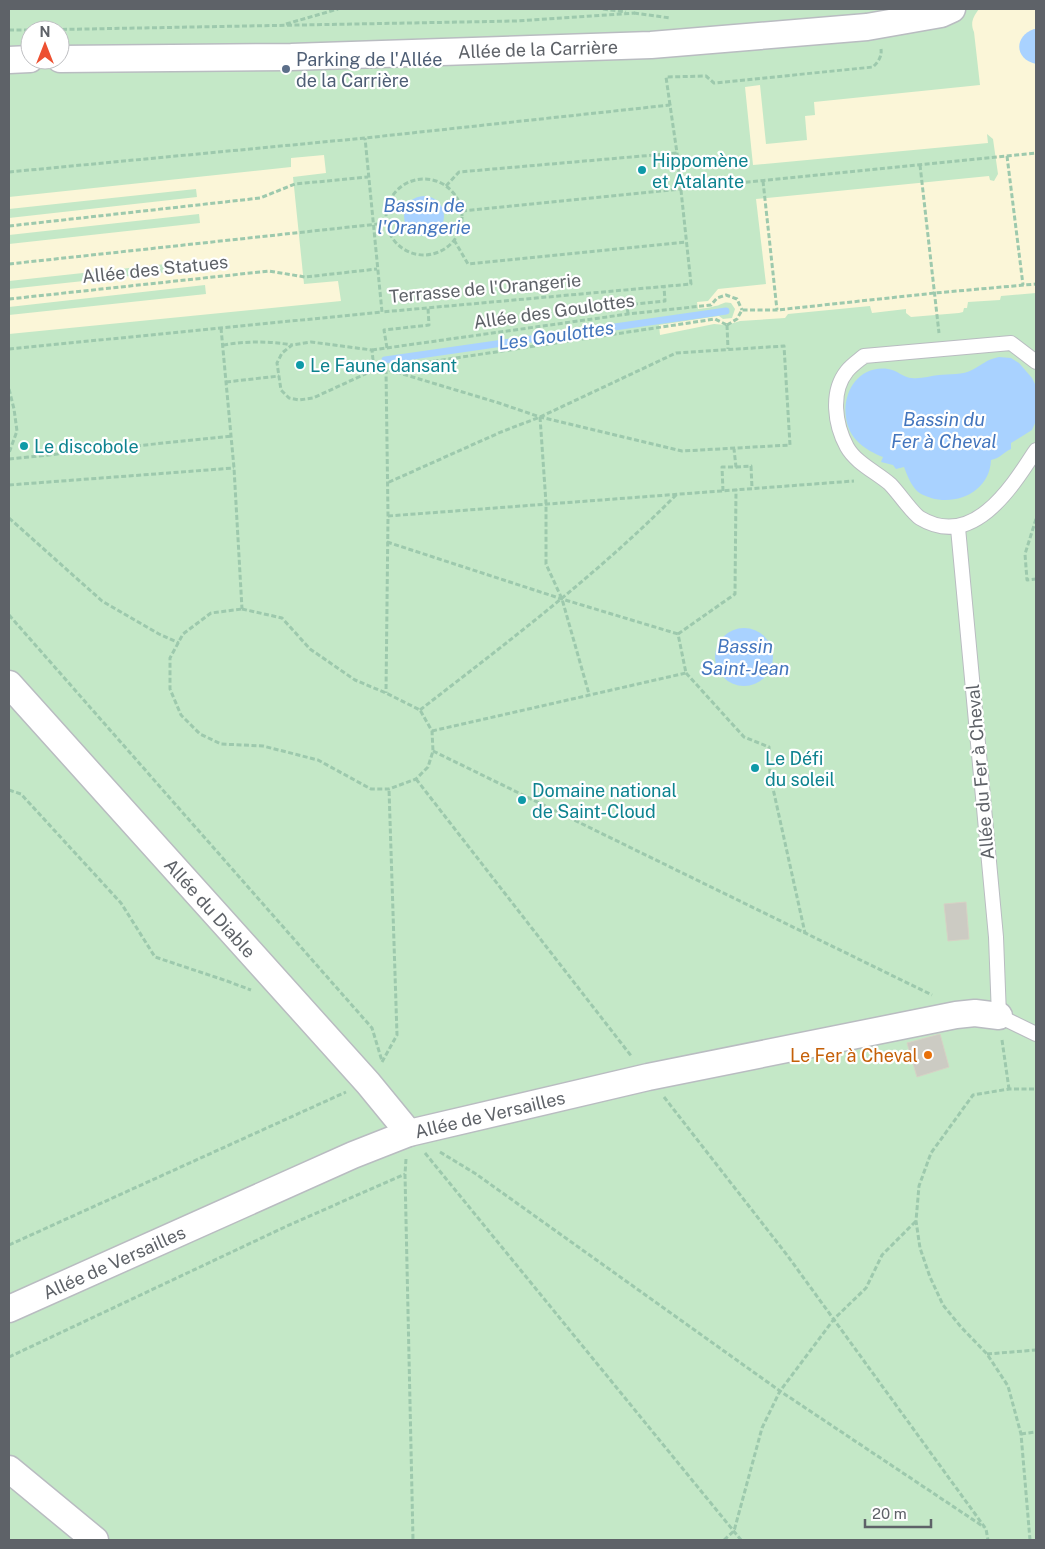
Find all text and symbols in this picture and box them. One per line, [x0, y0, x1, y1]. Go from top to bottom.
north arrow [20, 20, 70, 70]
text: N [40, 24, 50, 40]
street label: Allée de la Carrière [457, 36, 618, 62]
place label: Parking de l'Allée de la Carrière [296, 49, 442, 91]
marker: Parking de l'Allée de la Carrière [280, 63, 292, 75]
place label: Hippomène et Atalante [652, 150, 748, 192]
marker: Hippomène et Atalante [636, 164, 648, 176]
water label: Bassin de l'Orangerie [377, 194, 471, 238]
street label: Allée des Statues [81, 251, 229, 287]
street label: Terrasse de l'Orangerie [388, 269, 582, 307]
street label: Allée des Goulottes [472, 289, 636, 333]
water label: Les Goulottes [497, 316, 615, 354]
place label: Le Faune dansant [310, 355, 457, 376]
marker: Le Faune dansant [294, 359, 306, 371]
water label: Bassin du Fer à Cheval [891, 408, 997, 452]
place label: Le discobole [34, 436, 139, 457]
marker: Le discobole [18, 440, 30, 452]
water label: Bassin Saint-Jean [701, 635, 789, 679]
street label: Allée du Fer à Cheval [962, 683, 998, 861]
place label: Le Défi du soleil [765, 748, 835, 790]
marker: Le Défi du soleil [749, 762, 761, 774]
place label: Domaine national de Saint-Cloud [532, 780, 677, 822]
marker: Domaine national de Saint-Cloud [516, 794, 528, 806]
street label: Allée du Diable [160, 854, 260, 962]
place label: Le Fer à Cheval [790, 1045, 918, 1066]
marker: Le Fer à Cheval [922, 1049, 934, 1061]
street label: Allée de Versailles [412, 1086, 567, 1142]
street label: Allée de Versailles [39, 1221, 188, 1303]
scale bar [865, 1496, 931, 1528]
text: 20 m [872, 1505, 907, 1522]

